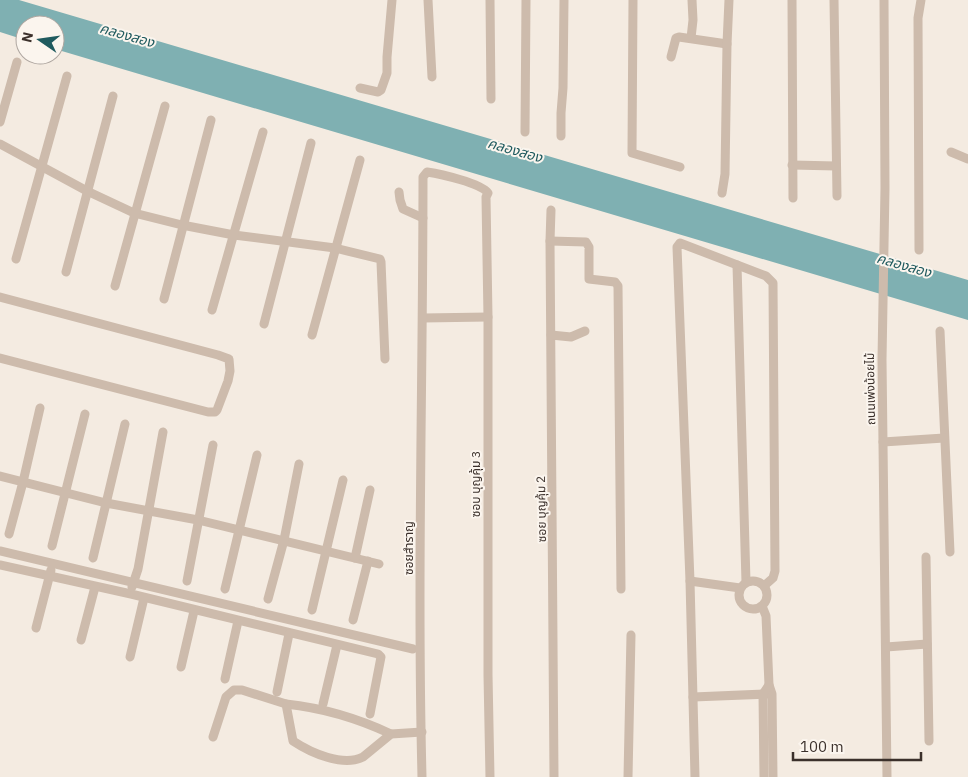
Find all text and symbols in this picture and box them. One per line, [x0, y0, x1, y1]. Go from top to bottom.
north arrow [15, 15, 65, 65]
water label: คลองสอง [98, 19, 158, 52]
text: N [17, 30, 37, 44]
water label: คลองสอง [486, 134, 546, 167]
water label: คลองสอง [875, 249, 935, 282]
street label: ถนนเพ่งน้อยไม้ [862, 353, 878, 425]
street label: ซอบ บุญคุ้ม 3 [468, 451, 483, 517]
street label: ซอย บุญคุ้ม 2 [533, 476, 549, 542]
street label: ซอยสำราญ [401, 521, 416, 575]
scale bar [793, 730, 920, 762]
text: 100 m [800, 737, 844, 756]

